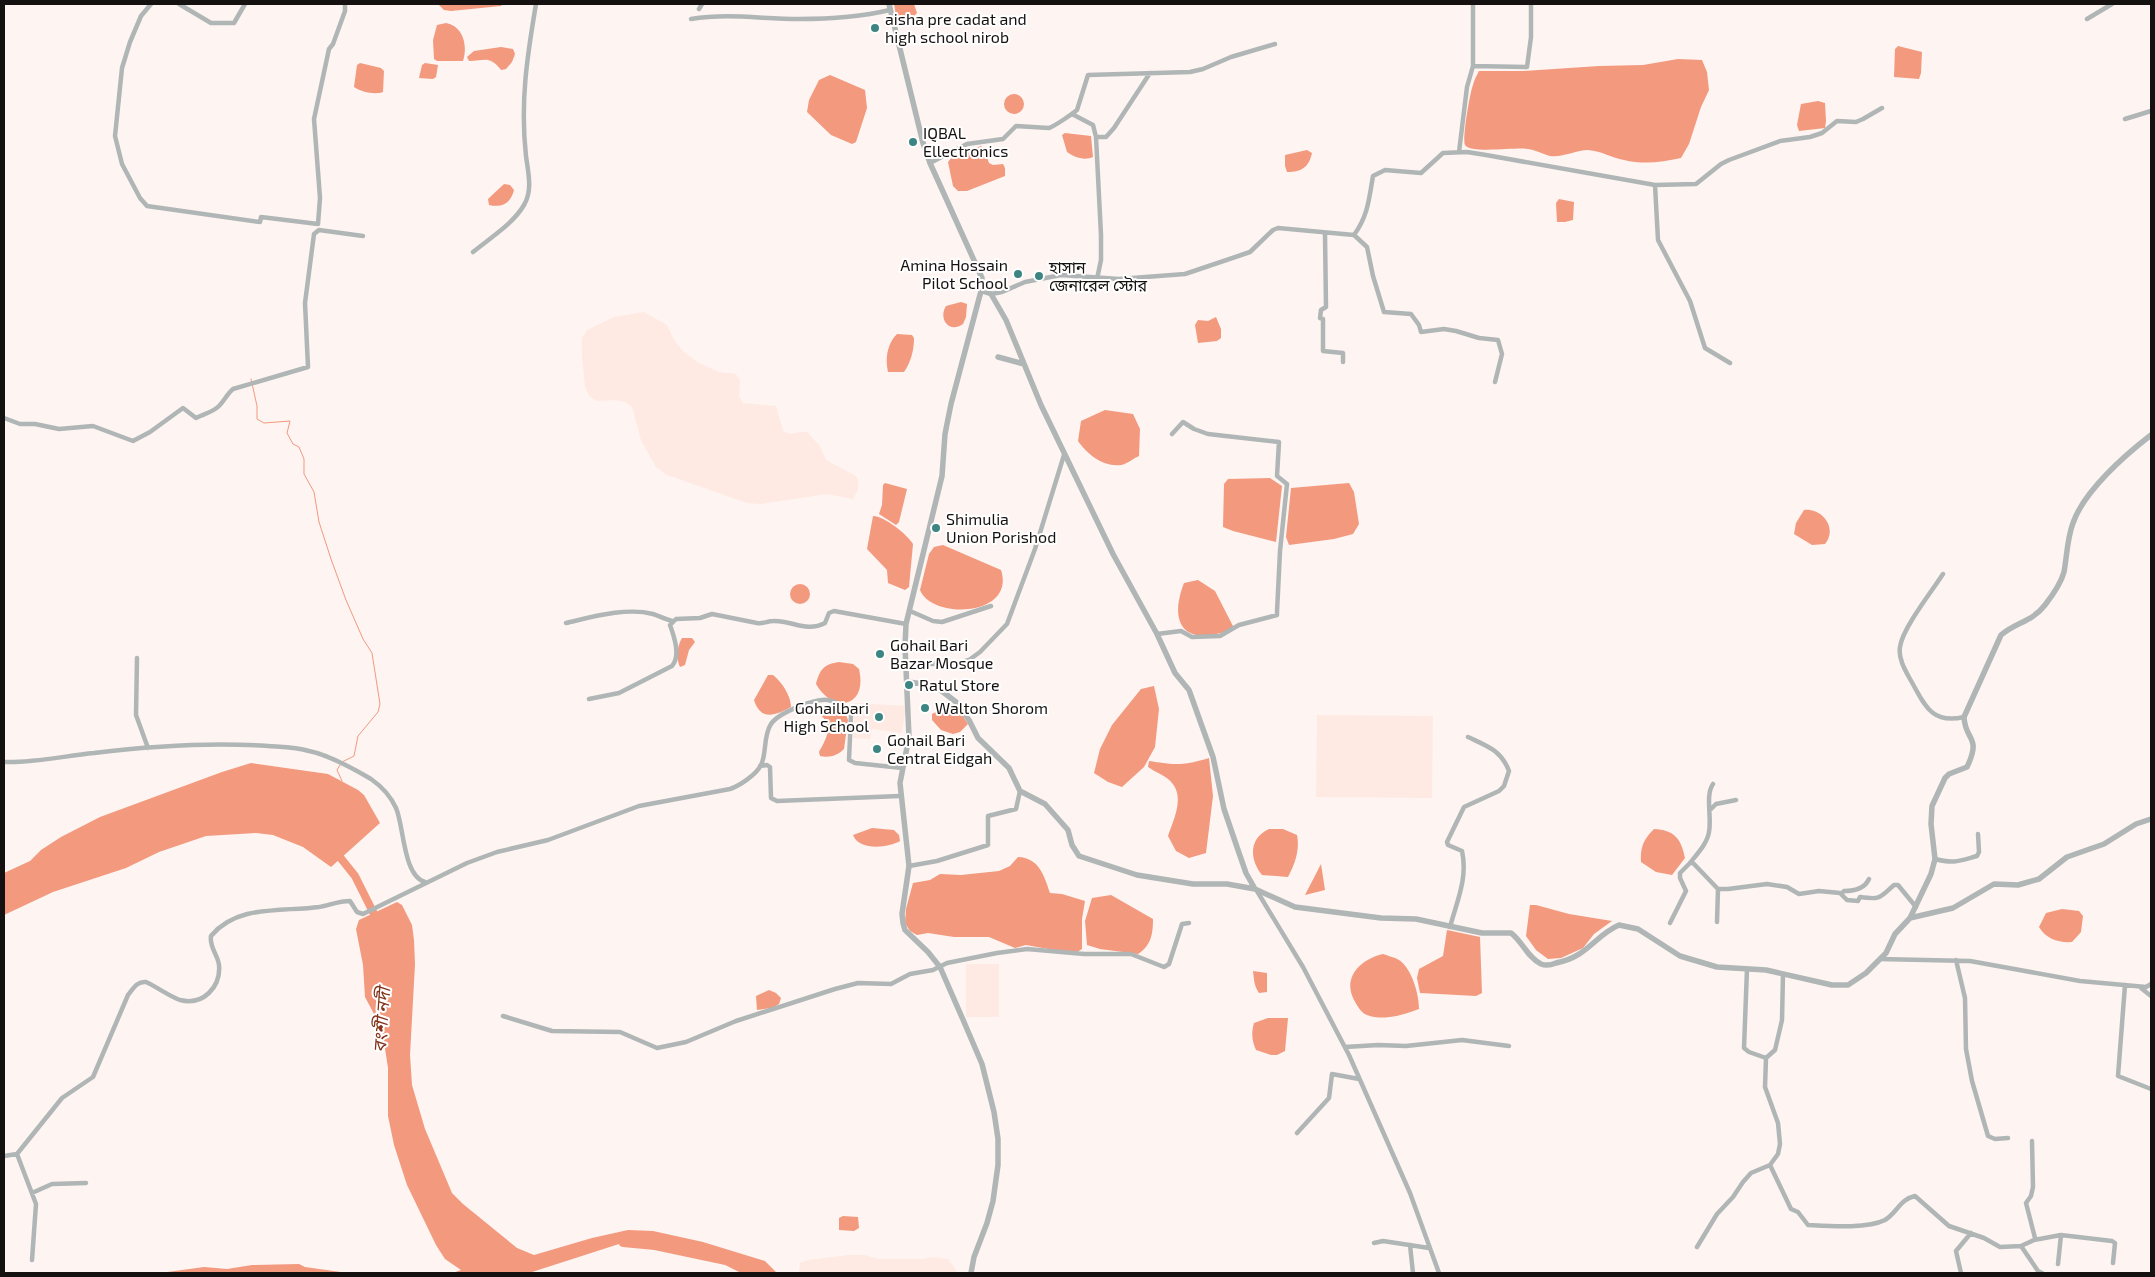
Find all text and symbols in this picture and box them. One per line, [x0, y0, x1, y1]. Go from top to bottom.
place label: aisha pre cadat and high school nirob [885, 9, 1027, 46]
marker: aisha pre cadat and high school nirob [869, 22, 881, 34]
place label: IQBAL Ellectronics [923, 123, 1009, 160]
marker: IQBAL Ellectronics [907, 136, 919, 148]
place label: Amina Hossain Pilot School [900, 255, 1008, 292]
place label: হাসান জেনারেল স্টোর [1048, 257, 1148, 294]
marker: Amina Hossain Pilot School [1012, 268, 1024, 280]
marker: হাসান জেনারেল স্টোর [1033, 270, 1045, 282]
place label: Shimulia Union Porishod [946, 509, 1056, 546]
marker: Shimulia Union Porishod [930, 522, 942, 534]
place label: Gohail Bari Bazar Mosque [890, 635, 993, 672]
marker: Gohail Bari Bazar Mosque [874, 648, 886, 660]
place label: Ratul Store [919, 675, 1000, 694]
marker: Ratul Store [903, 679, 915, 691]
place label: Gohailbari High School [784, 698, 869, 735]
place label: Walton Shorom [935, 698, 1048, 717]
marker: Walton Shorom [919, 702, 931, 714]
marker: Gohailbari High School [873, 711, 885, 723]
place label: Gohail Bari Central Eidgah [887, 730, 992, 767]
marker: Gohail Bari Central Eidgah [871, 743, 883, 755]
water label: বংশী নদী [368, 983, 394, 1053]

